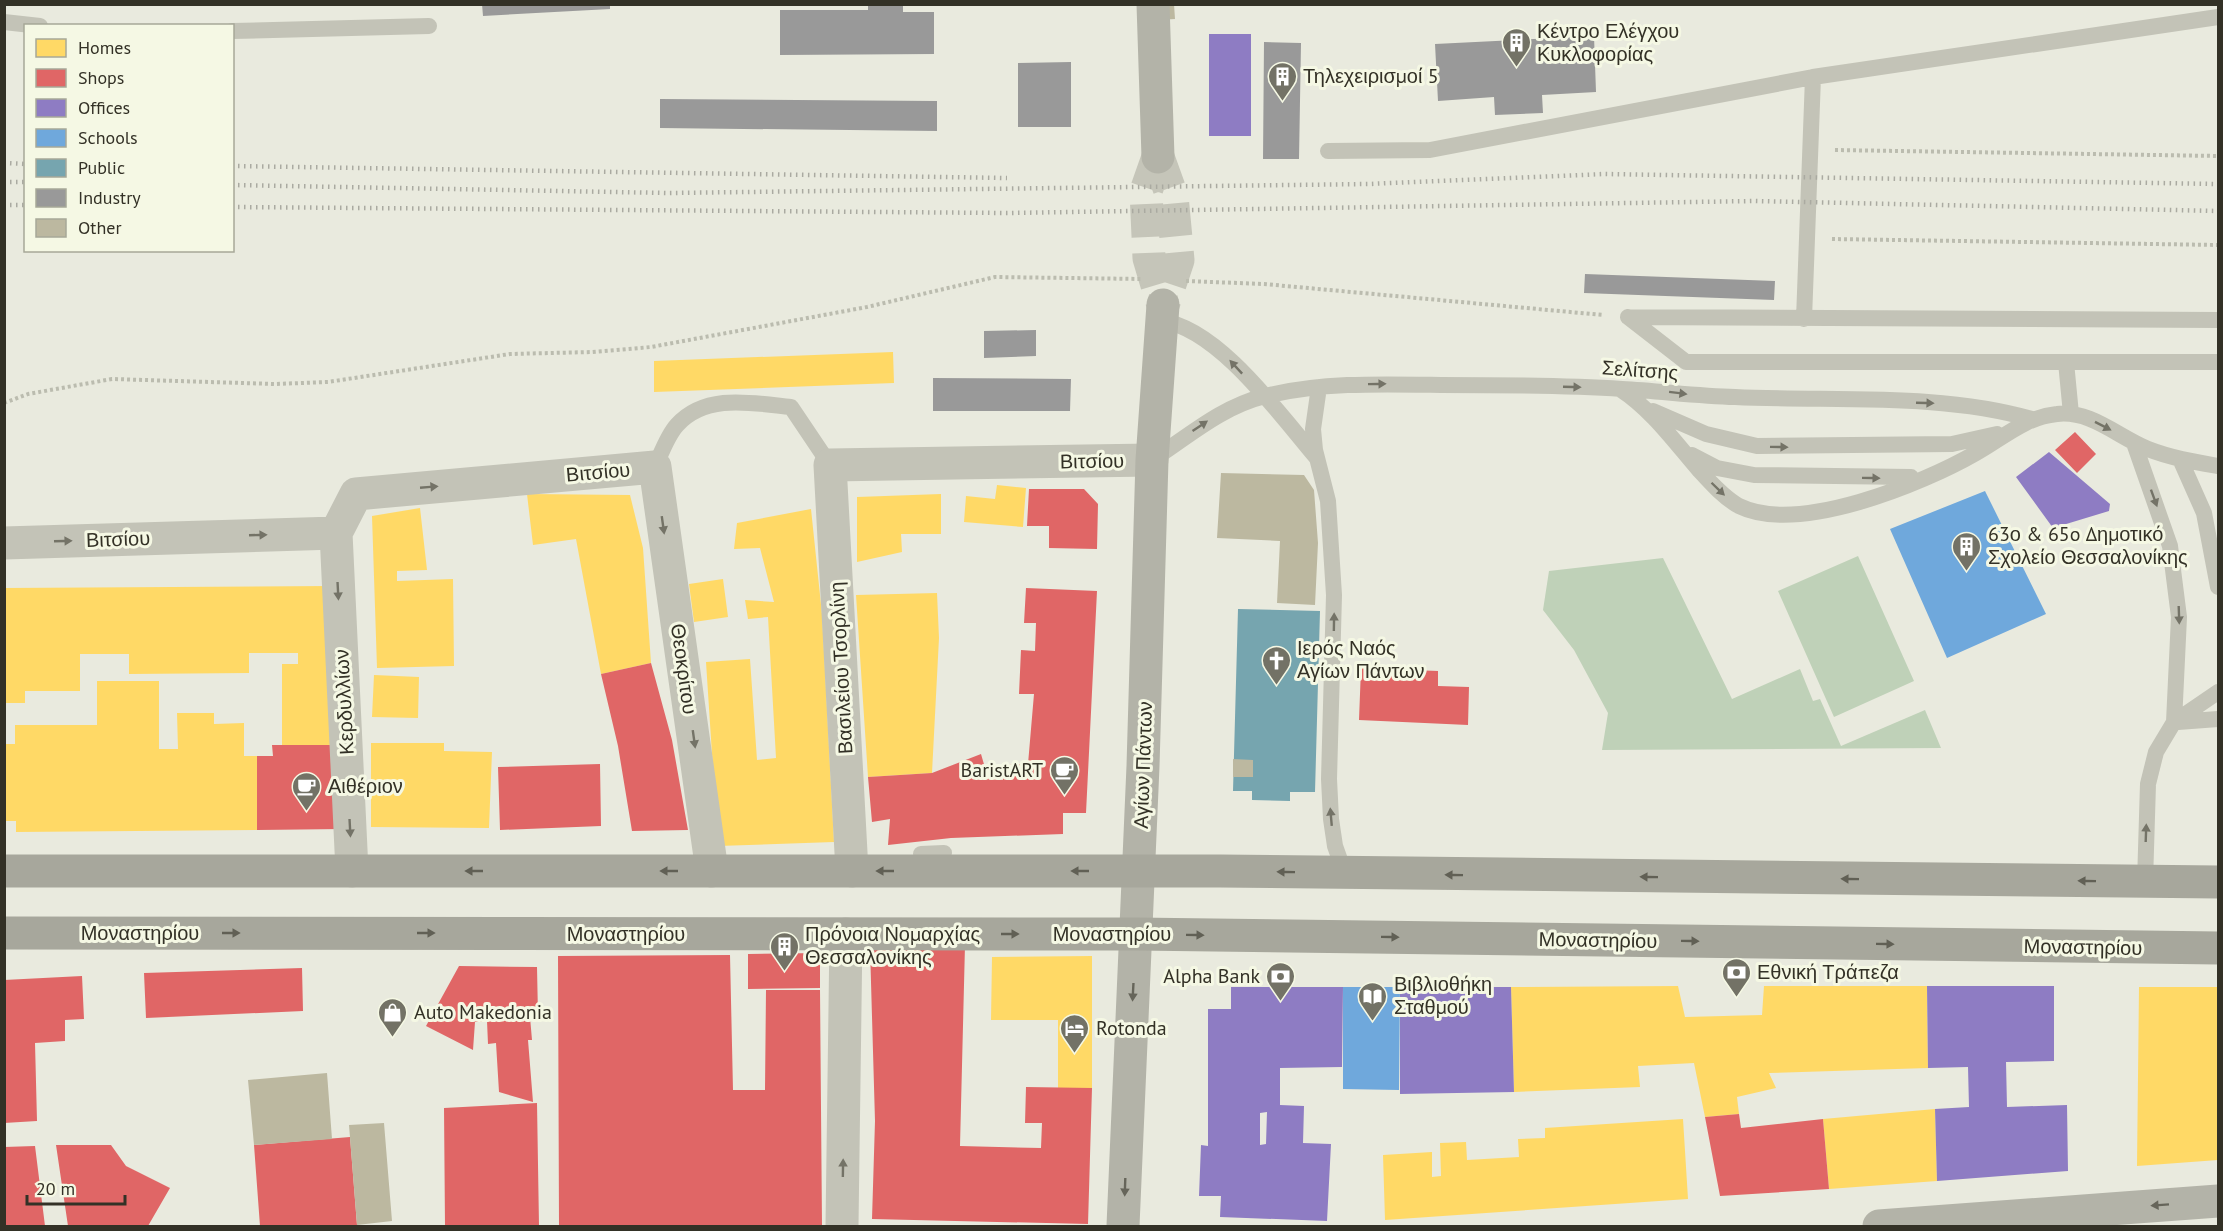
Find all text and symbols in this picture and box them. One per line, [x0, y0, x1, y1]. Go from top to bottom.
place label: Κέντρο Ελέγχου Κυκλοφορίας [1537, 18, 1679, 67]
legend [24, 24, 234, 252]
building icon: Κέντρο Ελέγχου Κυκλοφορίας [1500, 26, 1532, 68]
text: Homes [78, 36, 131, 59]
building icon: Τηλεχειρισμοί 5 [1266, 60, 1298, 102]
place label: Τηλεχειρισμοί 5 [1303, 63, 1439, 89]
text: Shops [78, 66, 124, 89]
text: Offices [78, 96, 130, 119]
text: Schools [78, 126, 138, 149]
text: Public [78, 156, 125, 179]
text: Industry [78, 186, 141, 209]
text: Other [78, 216, 122, 239]
street label: Σελίτσης [1601, 354, 1679, 386]
one-way arrow [1230, 360, 1243, 375]
one-way arrow [1368, 380, 1387, 389]
one-way arrow [1563, 382, 1582, 391]
one-way arrow [1668, 388, 1687, 398]
one-way arrow [1915, 399, 1934, 408]
one-way arrow [1191, 421, 1208, 432]
one-way arrow [2095, 421, 2112, 430]
one-way arrow [1769, 443, 1788, 452]
street label: Βιτσίου [1060, 447, 1124, 475]
street label: Βιτσίου [565, 456, 631, 488]
one-way arrow [1861, 473, 1880, 483]
one-way arrow [420, 482, 439, 492]
one-way arrow [1711, 482, 1725, 496]
one-way arrow [2150, 489, 2160, 507]
one-way arrow [659, 515, 668, 534]
place label: 63ο & 65o Δημοτικό Σχολείο Θεσσαλονίκης [1988, 521, 2188, 570]
street label: Βιτσίου [85, 525, 151, 553]
one-way arrow [248, 530, 267, 540]
building icon: 63ο & 65o Δημοτικό Σχολείο Θεσσαλονίκης [1951, 530, 1983, 572]
one-way arrow [53, 536, 72, 546]
street label: Βασιλείου Τσορλίνη [824, 581, 858, 755]
one-way arrow [334, 582, 343, 601]
one-way arrow [2174, 606, 2184, 625]
one-way arrow [1330, 613, 1339, 632]
street label: Θεοκρίτου [665, 622, 703, 716]
place label: Ιερός Ναός Αγίων Πάντων [1297, 635, 1425, 684]
church icon: Ιερός Ναός Αγίων Πάντων [1260, 644, 1292, 686]
street label: Κερδυλλίων [328, 649, 360, 755]
street label: Αγίων Πάντων [1128, 701, 1158, 829]
one-way arrow [689, 729, 698, 748]
cafe icon: BaristART [1048, 754, 1080, 796]
place label: BaristART [961, 757, 1043, 783]
cafe icon: Αιθέριον [291, 770, 323, 812]
place label: Αιθέριον [328, 773, 403, 799]
one-way arrow [1326, 808, 1336, 827]
one-way arrow [345, 818, 354, 837]
one-way arrow [2142, 823, 2151, 842]
one-way arrow [465, 866, 484, 876]
one-way arrow [660, 866, 679, 876]
one-way arrow [876, 866, 895, 876]
one-way arrow [1071, 866, 1090, 876]
one-way arrow [1277, 868, 1296, 877]
one-way arrow [1445, 870, 1464, 880]
one-way arrow [1640, 872, 1659, 882]
one-way arrow [1840, 874, 1859, 884]
one-way arrow [2077, 876, 2096, 886]
street label: Μοναστηρίου [81, 920, 199, 946]
street label: Μοναστηρίου [567, 921, 685, 947]
place label: Πρόνοια Νομαρχίας Θεσσαλονίκης [805, 921, 980, 970]
street label: Μοναστηρίου [1053, 921, 1171, 947]
street label: Μοναστηρίου [1538, 926, 1658, 954]
one-way arrow [221, 928, 240, 938]
one-way arrow [416, 928, 435, 938]
one-way arrow [1000, 929, 1019, 939]
building icon: Πρόνοια Νομαρχίας Θεσσαλονίκης [768, 930, 800, 972]
one-way arrow [1185, 930, 1204, 940]
one-way arrow [1380, 932, 1399, 942]
street label: Μοναστηρίου [2023, 933, 2143, 961]
one-way arrow [1680, 936, 1699, 946]
one-way arrow [1875, 939, 1894, 949]
bank icon: Εθνική Τράπεζα [1720, 956, 1752, 998]
place label: Εθνική Τράπεζα [1757, 959, 1899, 985]
bank icon: Alpha Bank [1265, 960, 1297, 1002]
place label: Alpha Bank [1163, 963, 1260, 989]
place label: Βιβλιοθήκη Σταθμού [1394, 971, 1492, 1020]
library icon: Βιβλιοθήκη Σταθμού [1357, 980, 1389, 1022]
one-way arrow [1129, 983, 1138, 1002]
shop icon: Auto Makedonia [377, 996, 409, 1038]
place label: Auto Makedonia [414, 999, 552, 1025]
hotel icon: Rotonda [1059, 1012, 1091, 1054]
place label: Rotonda [1096, 1015, 1167, 1041]
one-way arrow [838, 1159, 848, 1178]
scale bar [27, 1168, 124, 1206]
text: 20 m [36, 1177, 75, 1200]
one-way arrow [1120, 1178, 1129, 1197]
one-way arrow [2151, 1200, 2170, 1209]

